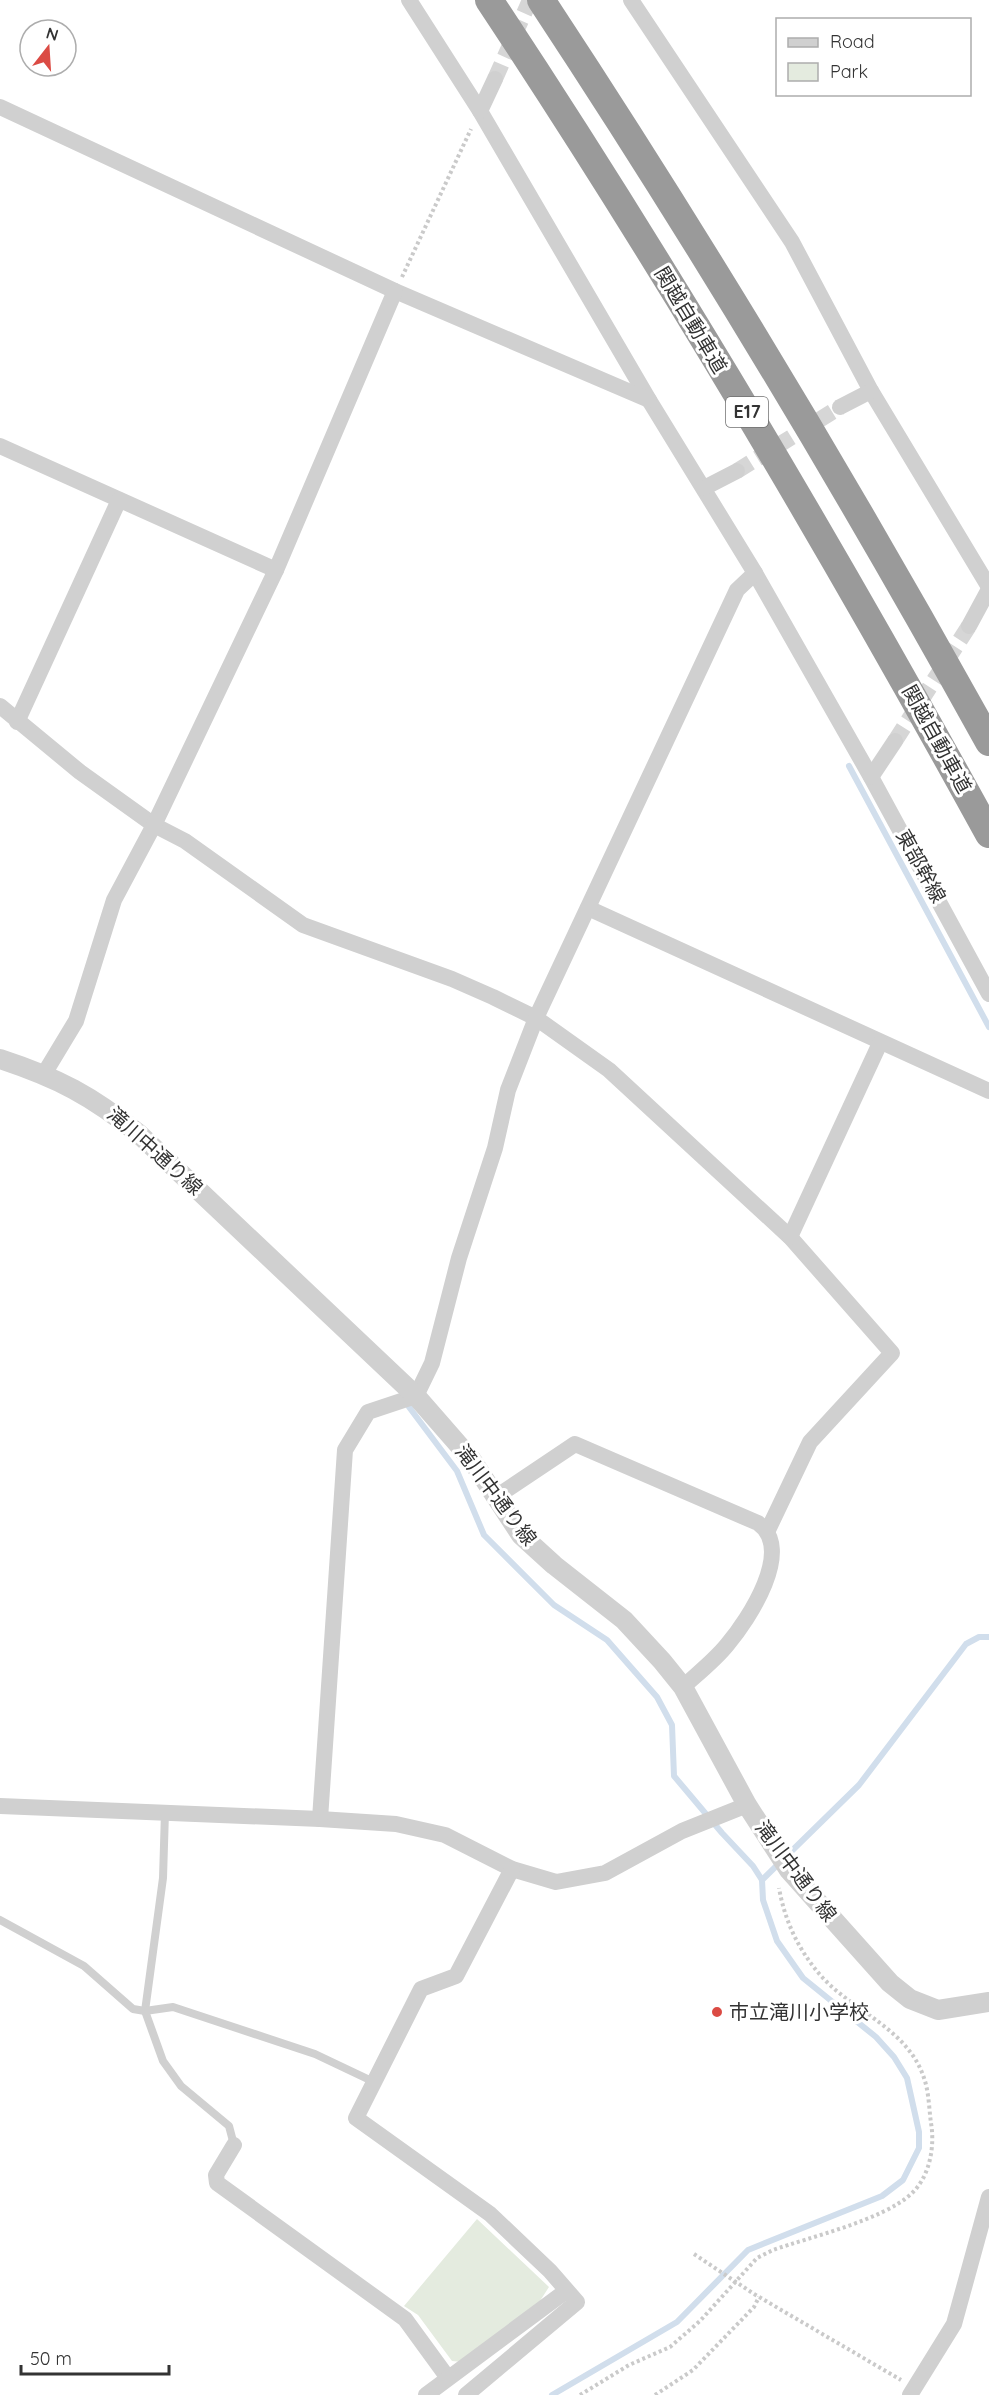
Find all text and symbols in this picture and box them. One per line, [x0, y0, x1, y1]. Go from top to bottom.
north arrow [18, 18, 78, 78]
legend [776, 18, 971, 96]
text: N [44, 22, 61, 45]
text: Road [830, 30, 875, 53]
text: Park [830, 60, 868, 83]
street label: 関越自動車道 [650, 262, 733, 378]
road number: E17 [726, 397, 768, 427]
street label: 関越自動車道 [897, 680, 977, 797]
street label: 東部幹線 [891, 825, 952, 907]
street label: 滝川中通り線 [102, 1101, 208, 1200]
street label: 滝川中通り線 [450, 1439, 542, 1550]
street label: 滝川中通り線 [750, 1815, 842, 1926]
place label: 市立滝川小学校 [729, 1999, 869, 2024]
marker: 市立滝川小学校 [710, 2005, 724, 2019]
scale bar [21, 2338, 170, 2376]
text: 50 m [30, 2347, 72, 2370]

